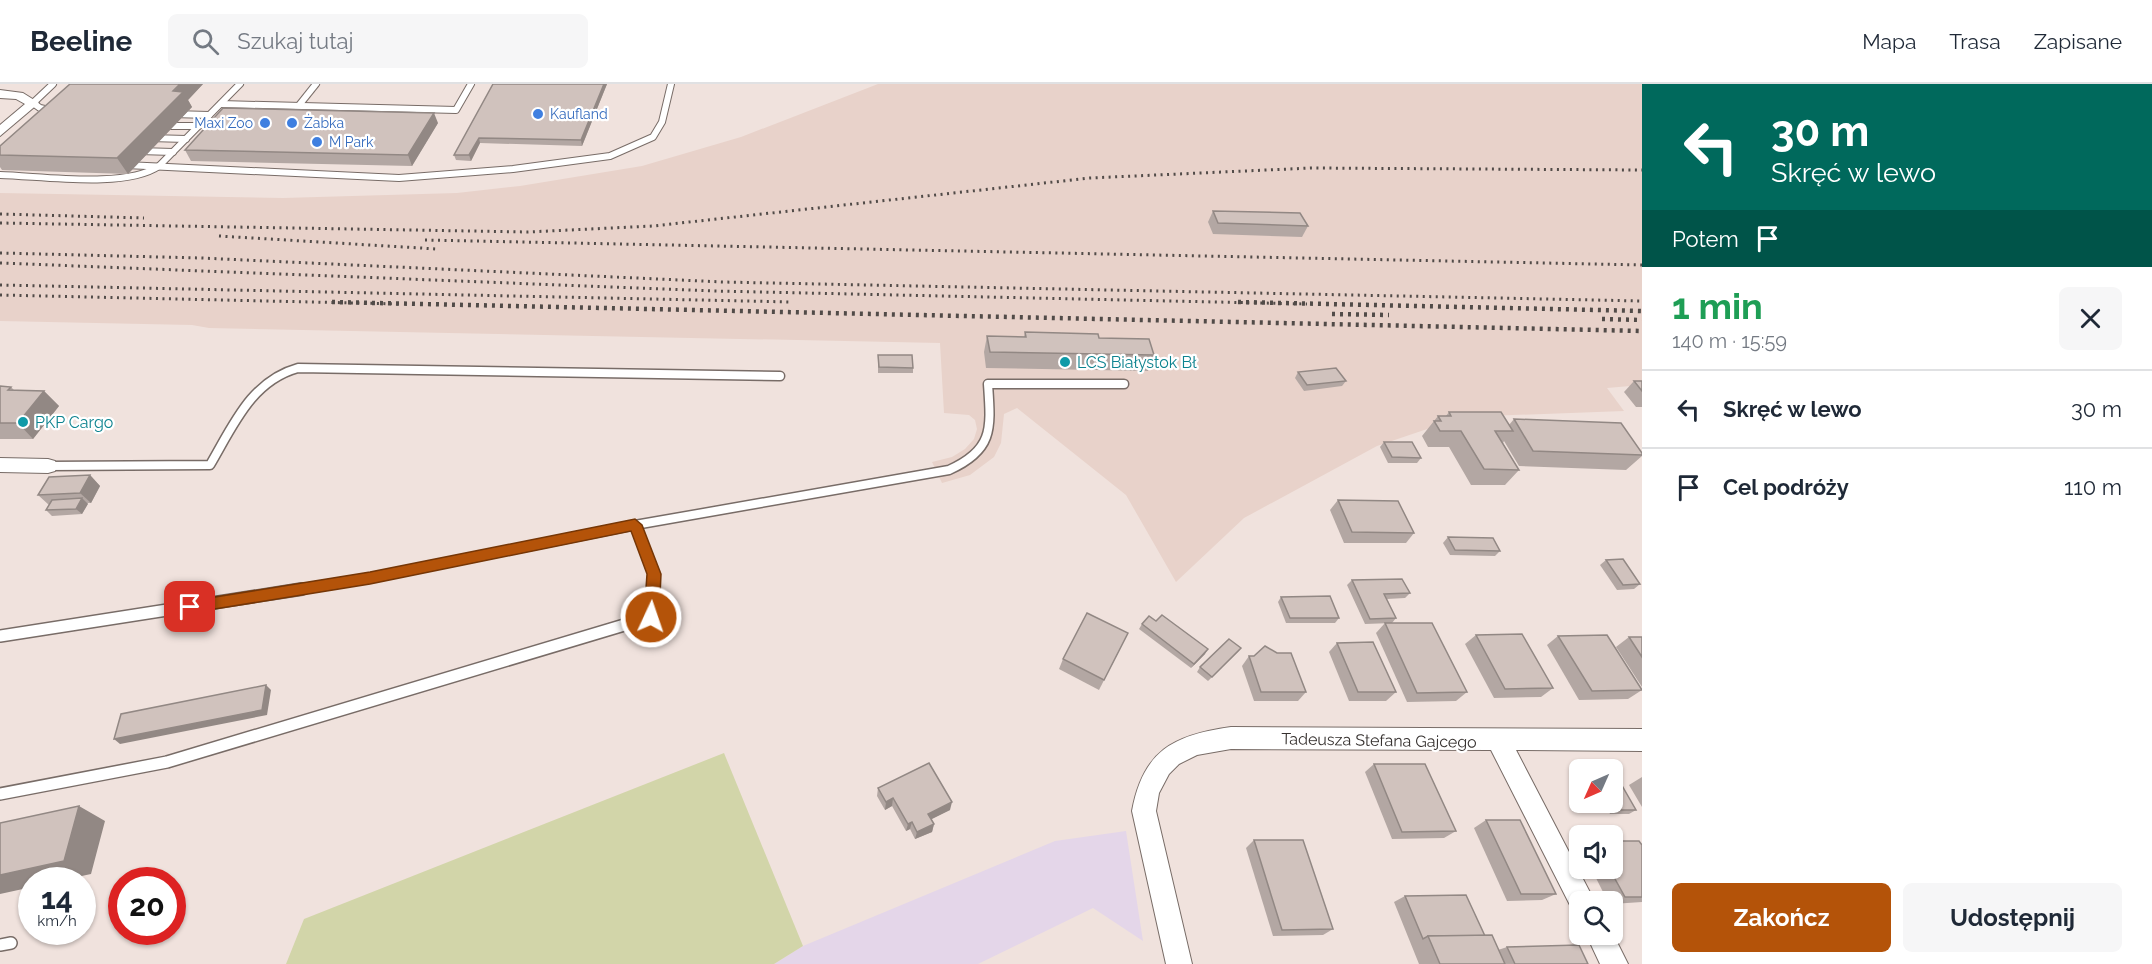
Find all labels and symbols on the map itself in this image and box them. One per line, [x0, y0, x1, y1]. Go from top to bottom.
place label: Kaufland [550, 106, 608, 122]
marker: Kaufland [531, 107, 545, 121]
place label: Żabka [304, 113, 344, 131]
place label: Maxi Zoo [194, 115, 253, 131]
marker: Maxi Zoo [258, 116, 272, 130]
marker: Żabka [285, 116, 299, 130]
place label: M Park [329, 134, 374, 150]
marker: M Park [310, 135, 324, 149]
place label: LCS Białystok Bł [1077, 353, 1197, 372]
marker: LCS Białystok Bł [1058, 355, 1072, 369]
place label: PKP Cargo [35, 413, 113, 432]
marker: PKP Cargo [16, 415, 30, 429]
pin [164, 581, 215, 632]
position arrow [619, 585, 683, 649]
street label: Tadeusza Stefana Gajcego [1281, 729, 1477, 752]
north arrow [1569, 759, 1623, 813]
speed limit sign: 20 [108, 867, 186, 945]

